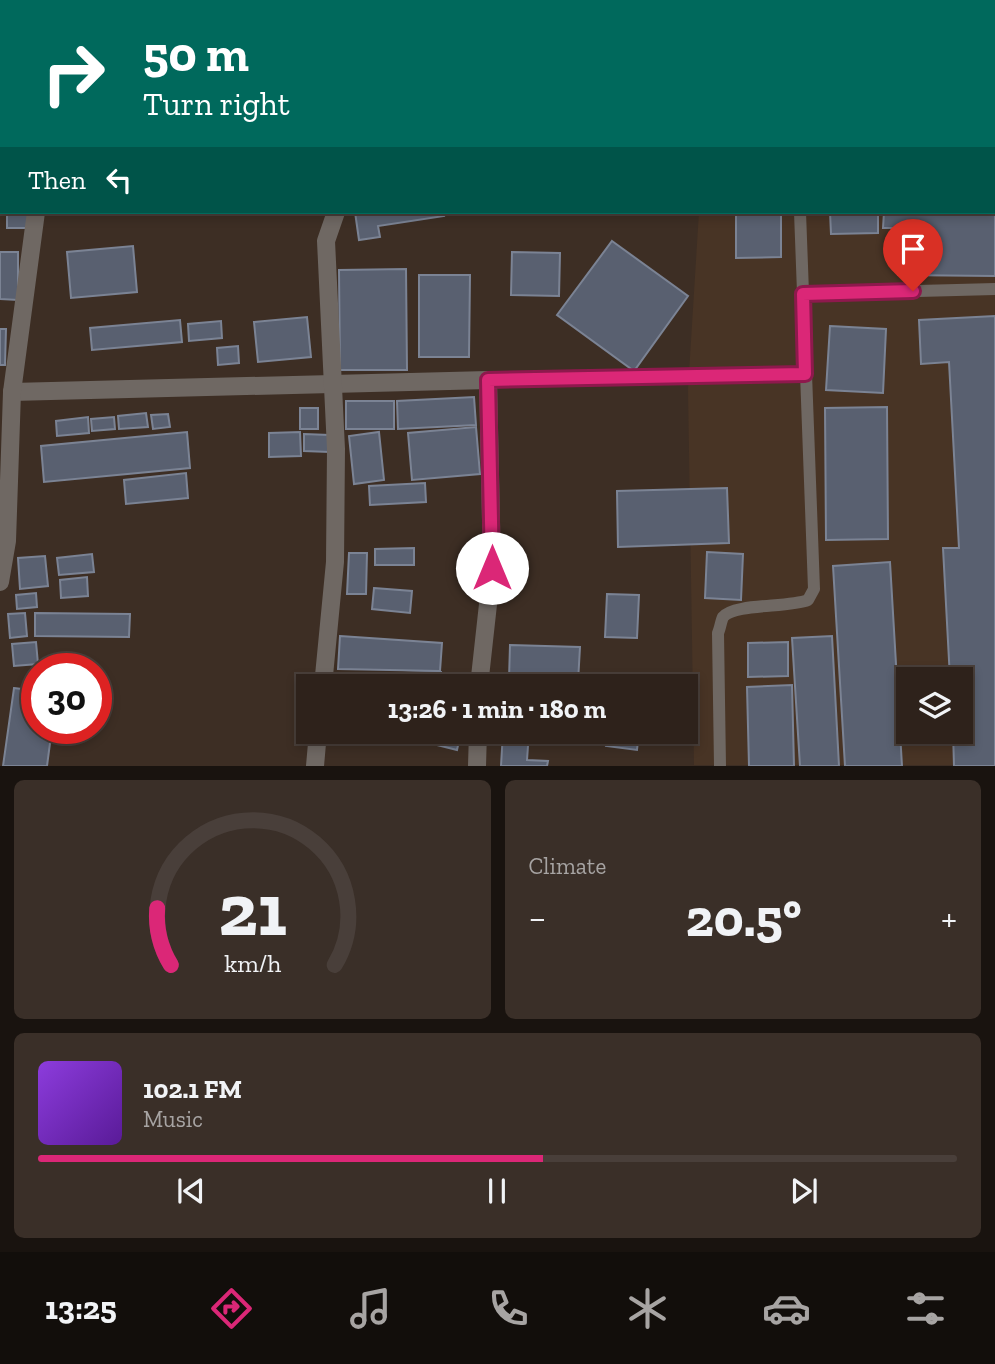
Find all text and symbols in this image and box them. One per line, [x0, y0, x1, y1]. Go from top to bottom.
text: 50 m [143, 25, 249, 84]
icon: right [28, 28, 119, 119]
text: Turn right [143, 85, 290, 123]
icon: left [100, 161, 138, 199]
text: Then [28, 164, 86, 196]
pin [883, 219, 943, 291]
icon: arrive [894, 230, 932, 268]
position arrow [455, 531, 529, 605]
speed limit sign: 30 [21, 653, 112, 744]
map controls [896, 667, 973, 744]
button: layers [896, 667, 973, 744]
text: 13:26 · 1 min · 180 m [388, 693, 606, 725]
text: Climate [529, 852, 606, 880]
text: 21 [218, 867, 287, 955]
text: 20.5° [686, 887, 802, 949]
text: − [529, 895, 546, 941]
text: + [941, 895, 957, 941]
text: km/h [224, 948, 281, 978]
text: 102.1 FM [143, 1073, 242, 1105]
text: Music [143, 1105, 203, 1133]
icon: previous [172, 1172, 210, 1210]
icon: pause [478, 1172, 516, 1210]
icon: next [785, 1172, 823, 1210]
icon: directions [207, 1284, 256, 1333]
icon: music [346, 1284, 395, 1333]
icon: phone [484, 1284, 533, 1333]
icon: climate [623, 1284, 672, 1333]
icon: car [762, 1284, 811, 1333]
icon: filters [901, 1284, 950, 1333]
text: 13:25 [45, 1289, 117, 1327]

